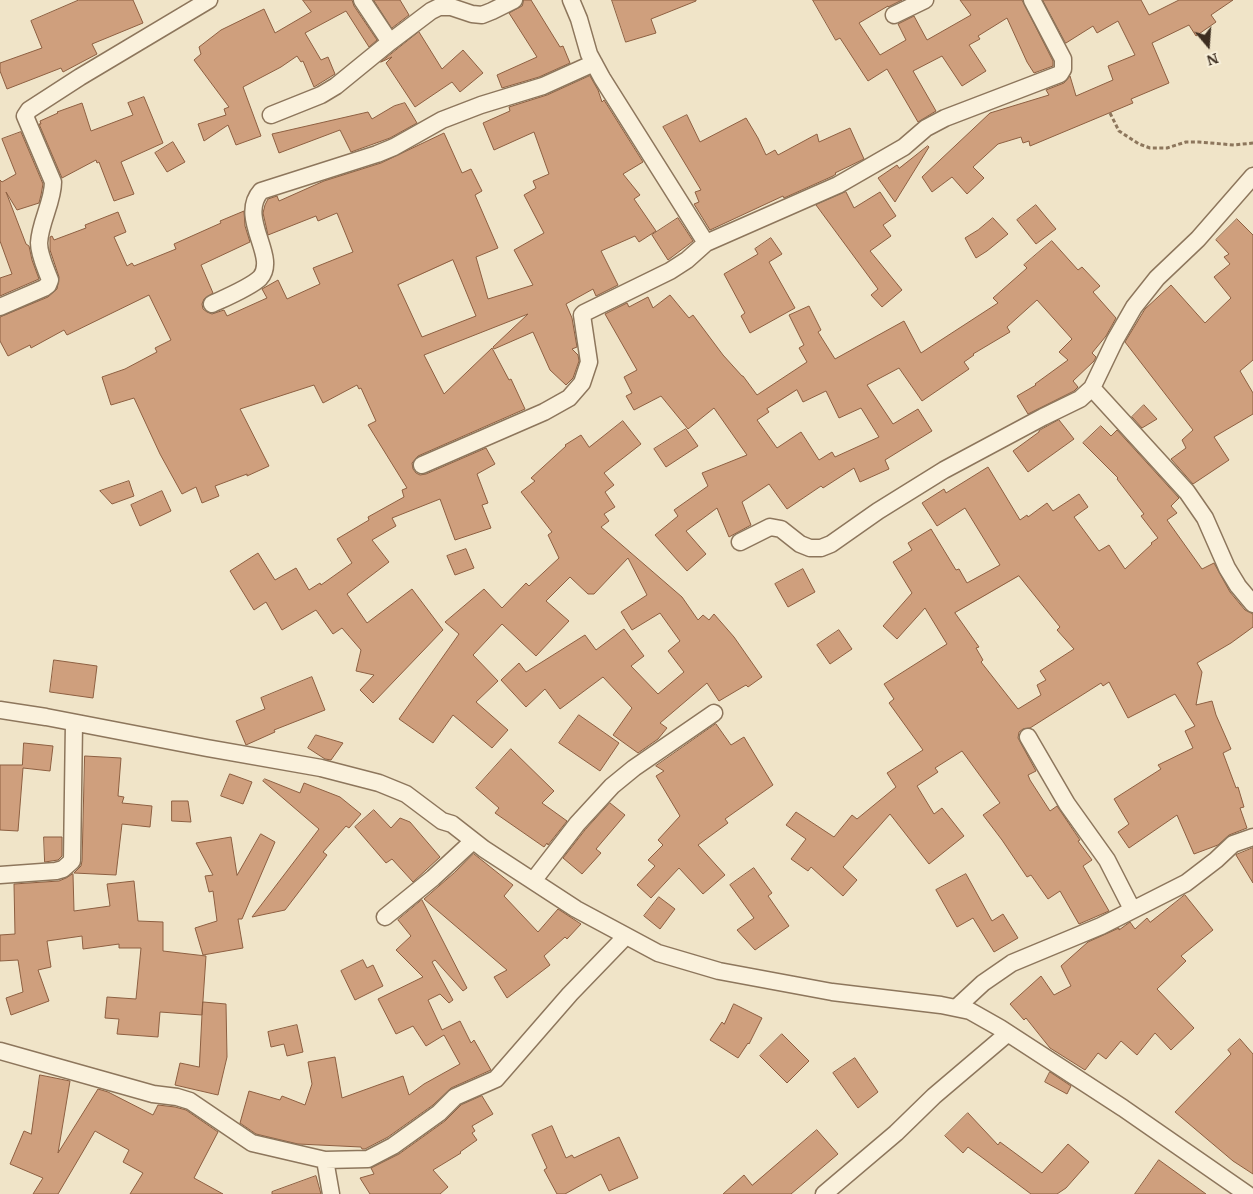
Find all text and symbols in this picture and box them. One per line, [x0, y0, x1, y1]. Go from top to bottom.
north arrow [1183, 20, 1233, 70]
text: N [1205, 49, 1221, 70]

